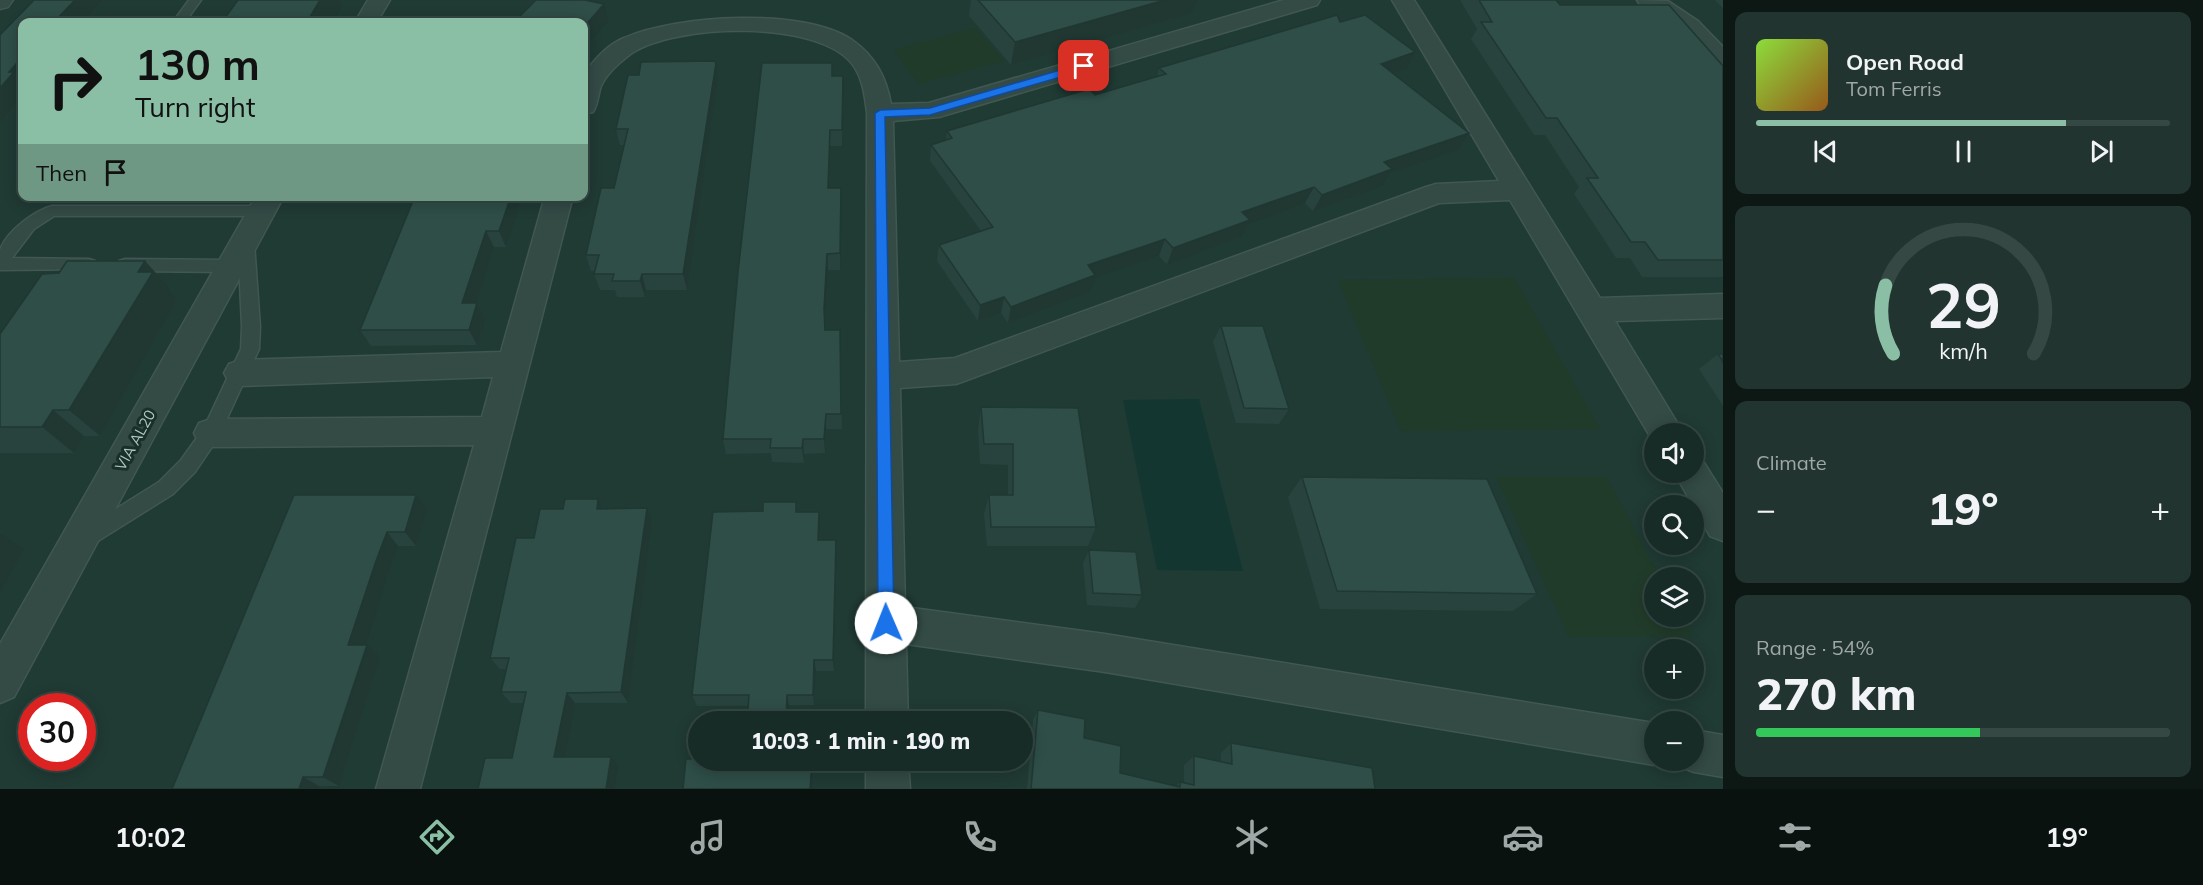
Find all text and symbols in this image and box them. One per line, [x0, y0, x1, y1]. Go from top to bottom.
text: 130 m [135, 38, 260, 91]
pin [1058, 40, 1109, 91]
icon: right [36, 42, 114, 120]
text: Open Road [1846, 48, 1964, 76]
icon: arrive [1067, 49, 1100, 82]
text: Tom Ferris [1846, 76, 1942, 101]
text: Turn right [135, 90, 255, 124]
icon: previous [1809, 135, 1842, 168]
icon: pause [1947, 135, 1980, 168]
icon: next [2085, 135, 2118, 168]
icon: arrive [99, 156, 132, 189]
text: Then [36, 159, 87, 187]
text: 29 [1926, 266, 2000, 345]
text: km/h [1939, 338, 1987, 365]
street label: VIA AL20 [111, 406, 159, 474]
map controls [1644, 423, 1704, 771]
button: sound [1644, 423, 1704, 483]
text: Climate [1756, 450, 1827, 475]
text: 19° [1927, 480, 1999, 536]
text: − [1756, 488, 1776, 529]
text: + [2150, 488, 2170, 529]
button: search [1644, 495, 1704, 555]
button: layers [1644, 567, 1704, 627]
position arrow [854, 591, 918, 655]
text: Range · 54% [1756, 635, 1874, 660]
button: + [1644, 639, 1704, 699]
text: 270 km [1756, 665, 1917, 721]
speed limit sign: 30 [18, 693, 96, 771]
button: − [1644, 711, 1704, 771]
text: 10:03 · 1 min · 190 m [751, 727, 970, 755]
icon: directions [416, 816, 458, 858]
icon: music [687, 816, 729, 858]
icon: phone [959, 816, 1001, 858]
icon: climate [1231, 816, 1273, 858]
icon: car [1502, 816, 1544, 858]
icon: filters [1774, 816, 1816, 858]
text: 10:02 [115, 820, 186, 854]
text: 19° [2045, 820, 2088, 854]

